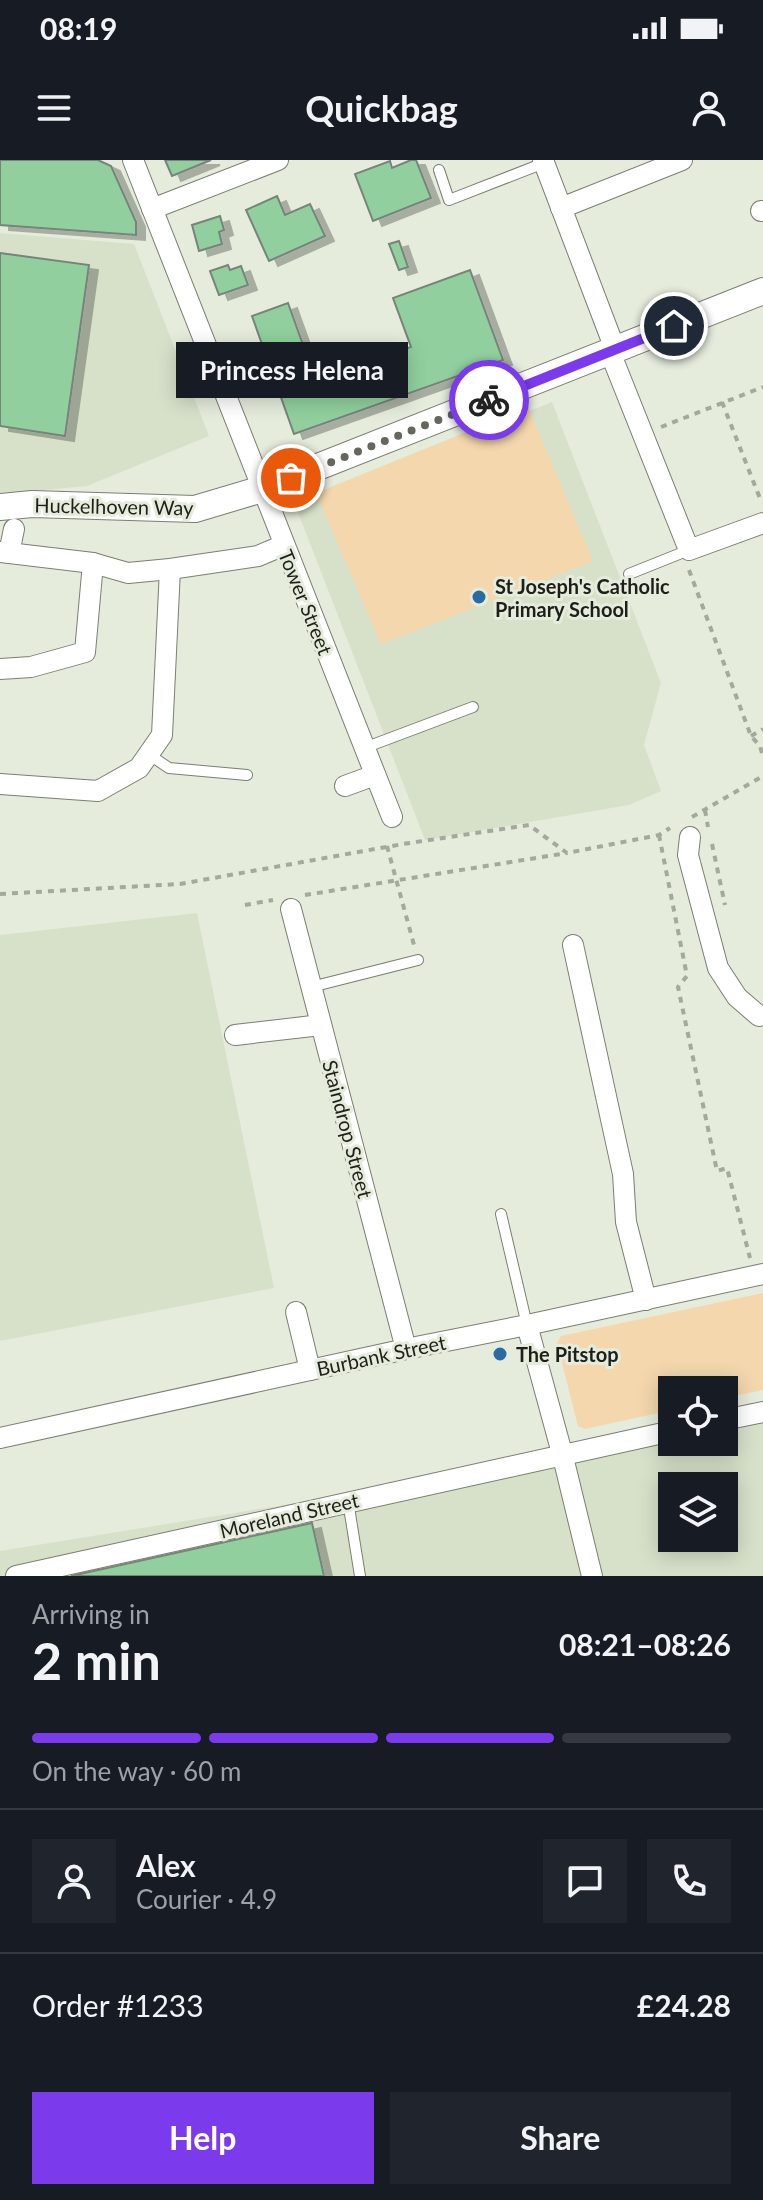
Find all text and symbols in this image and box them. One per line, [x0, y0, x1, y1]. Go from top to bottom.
text: 08:19 [40, 10, 117, 46]
icon: menu [32, 86, 76, 130]
text: Quickbag [305, 86, 458, 130]
icon: person [687, 86, 731, 130]
pin [640, 292, 708, 360]
icon: home [652, 304, 696, 348]
callout: Princess Helena [175, 342, 407, 398]
text: Princess Helena [200, 354, 384, 386]
courier [449, 360, 529, 440]
icon: bike [467, 378, 511, 422]
pin [257, 444, 325, 512]
icon: bag [269, 456, 313, 500]
street label: Huckelhoven Way [34, 493, 194, 519]
street label: Tower Street [274, 546, 338, 658]
place label: St Joseph's Catholic Primary School [495, 574, 670, 621]
marker: St Joseph's Catholic Primary School [470, 588, 488, 606]
street label: Staindrop Street [318, 1057, 378, 1201]
street label: Burbank Street [314, 1330, 448, 1380]
place label: The Pitstop [516, 1342, 619, 1366]
marker: The Pitstop [491, 1345, 509, 1363]
map controls [658, 1376, 738, 1552]
button: locate [658, 1376, 738, 1456]
button: layers [658, 1472, 738, 1552]
street label: Moreland Street [217, 1487, 361, 1543]
text: Arriving in [32, 1598, 150, 1630]
text: 08:21–08:26 [559, 1626, 731, 1662]
text: 2 min [32, 1629, 161, 1691]
text: On the way · 60 m [32, 1755, 241, 1787]
button: person [32, 1839, 116, 1923]
button: chat [543, 1839, 627, 1923]
button: phone [647, 1839, 731, 1923]
text: Alex [136, 1847, 196, 1883]
text: Courier · 4.9 [136, 1883, 277, 1915]
text: Order #1233 [32, 1987, 204, 2023]
text: £24.28 [637, 1987, 731, 2023]
button: Help [32, 2092, 374, 2184]
button: Share [390, 2092, 731, 2184]

